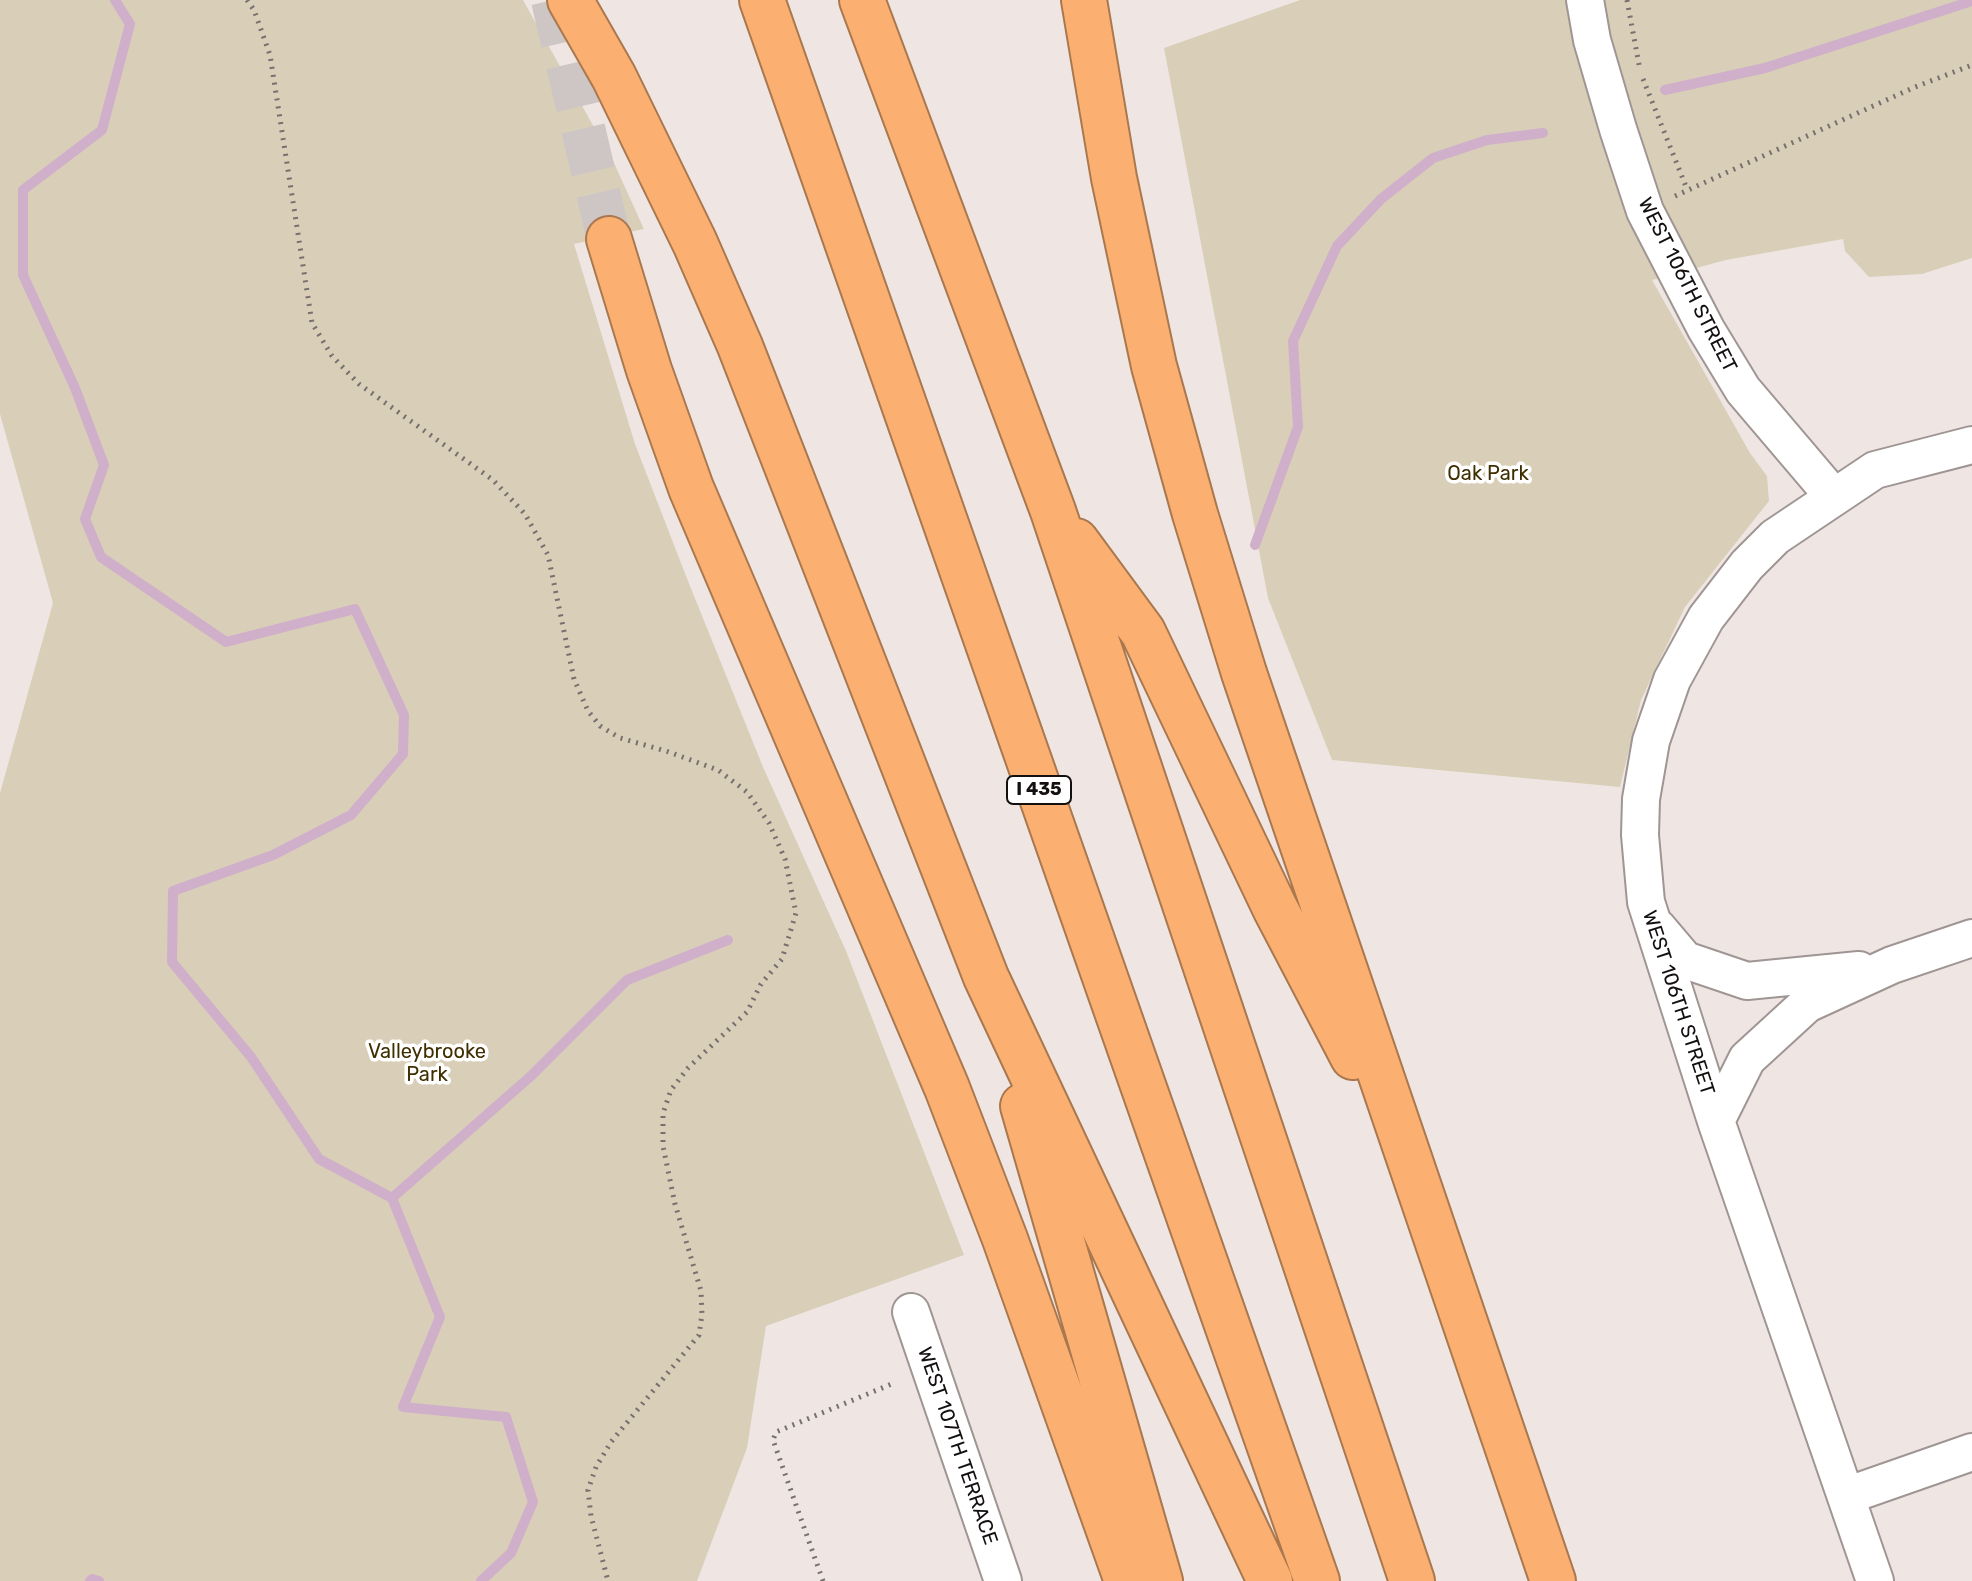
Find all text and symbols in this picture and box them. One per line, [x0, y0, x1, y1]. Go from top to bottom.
street label: WEST 106TH STREET [1633, 194, 1741, 376]
park label: Oak Park [1447, 462, 1529, 486]
road number: I 435 [1007, 776, 1071, 804]
street label: WEST 106TH STREET [1637, 908, 1719, 1098]
park label: Valleybrooke Park [368, 1040, 486, 1087]
street label: WEST 107TH TERRACE [912, 1344, 1002, 1548]

